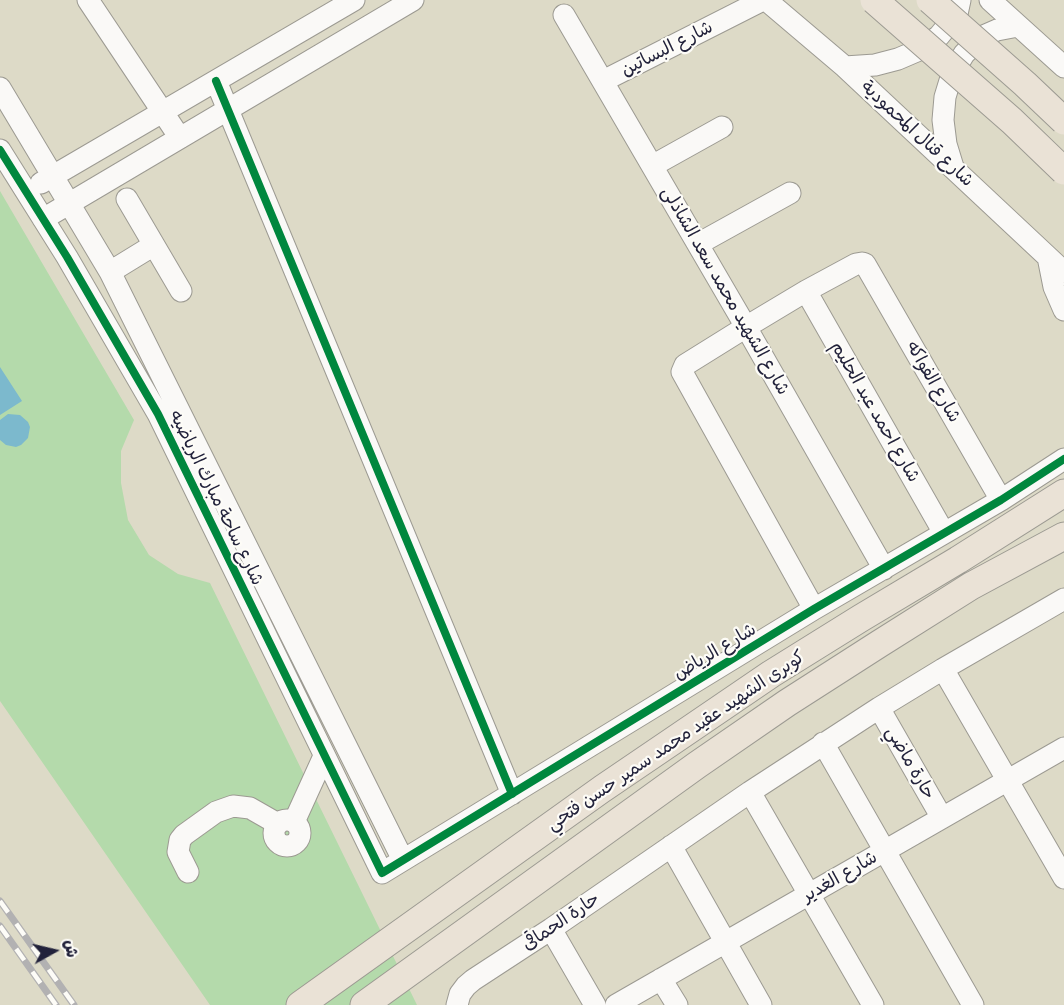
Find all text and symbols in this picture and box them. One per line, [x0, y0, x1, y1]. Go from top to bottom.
street label: شارع البساتين [617, 17, 717, 81]
street label: شارع قنال المحمودية [856, 76, 978, 192]
street label: شارع الشهيد محمد سعد الشاذلى [656, 183, 794, 399]
street label: شارع الفواكه [901, 337, 965, 427]
street label: شارع احمد عبد الحليم [826, 338, 924, 486]
street label: شارع ساحة مبارك الرياضيه [164, 407, 268, 589]
street label: شارع الرياض [670, 619, 760, 685]
street label: كوبرى الشهيد عقيد محمد سمير حسن فتحي [543, 646, 809, 836]
street label: حارة ماضي [880, 723, 940, 803]
street label: شارع الغدير [799, 847, 881, 907]
street label: حارة الحماقى [518, 888, 604, 956]
north arrow [24, 921, 84, 981]
text: ش [60, 938, 84, 959]

